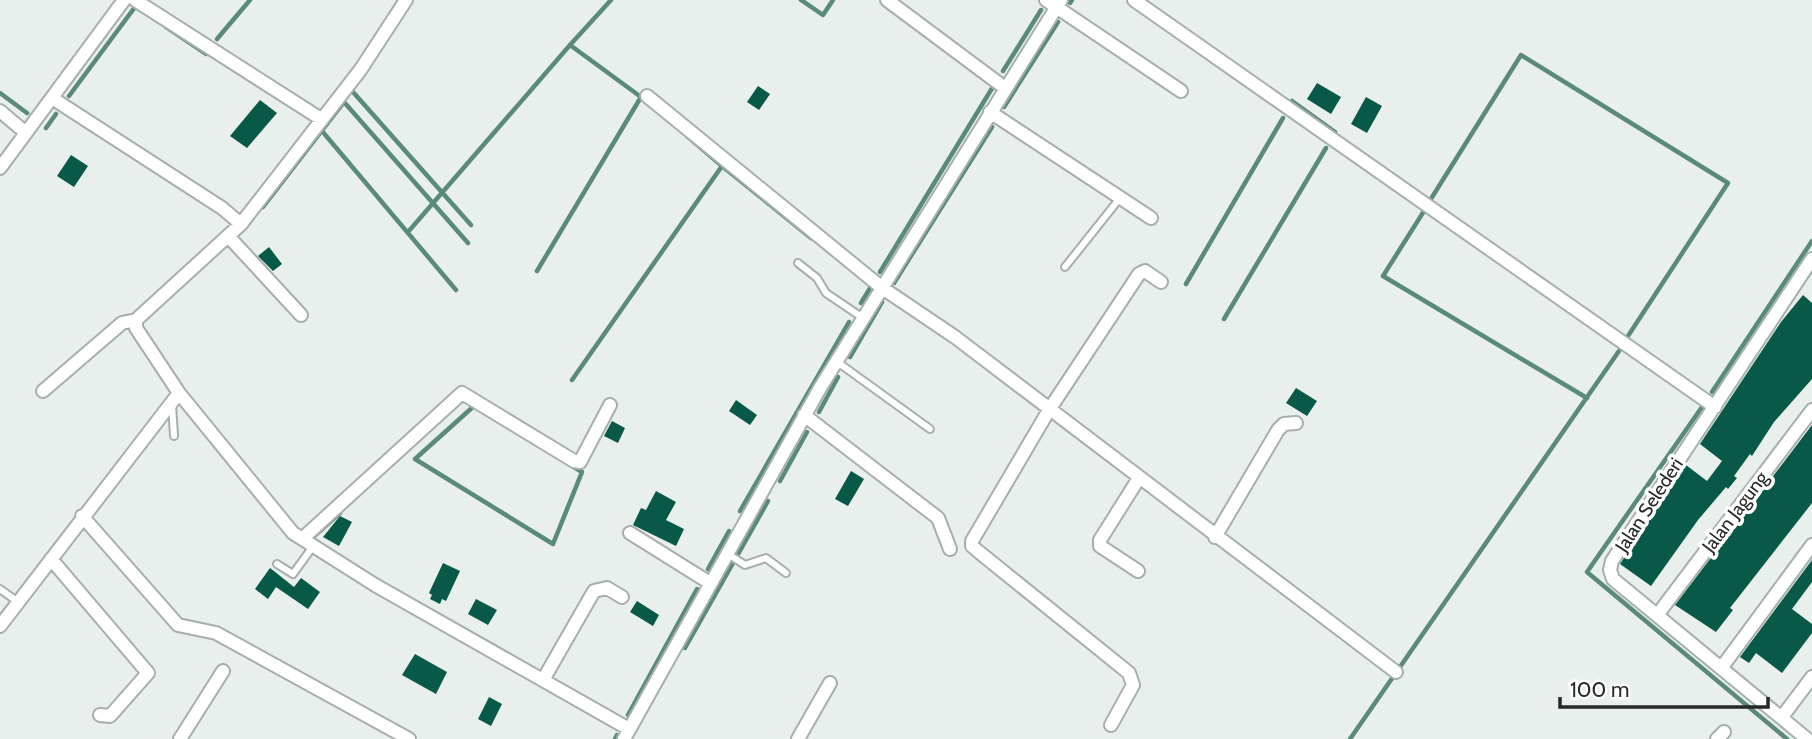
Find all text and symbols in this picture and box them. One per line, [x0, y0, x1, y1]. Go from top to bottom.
street label: Jalan Selederi [1610, 454, 1688, 557]
street label: Jalan Jagung [1696, 466, 1773, 558]
scale bar [1560, 666, 1768, 710]
text: 100 m [1570, 677, 1629, 702]

